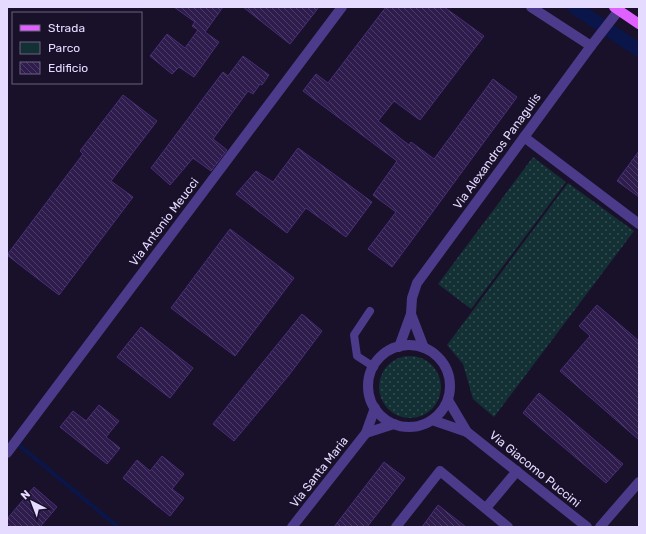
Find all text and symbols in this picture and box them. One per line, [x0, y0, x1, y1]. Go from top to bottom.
legend [12, 12, 142, 84]
text: Strada [48, 21, 85, 35]
text: Parco [48, 41, 80, 55]
text: Edificio [48, 61, 88, 75]
street label: Via Alexandros Panagulis [450, 90, 544, 212]
street label: Via Antonio Meucci [126, 175, 202, 269]
street label: Via Giacomo Puccini [487, 428, 583, 510]
street label: Via Santa Maria [287, 434, 351, 510]
north arrow [12, 482, 52, 522]
text: N [18, 487, 33, 502]

